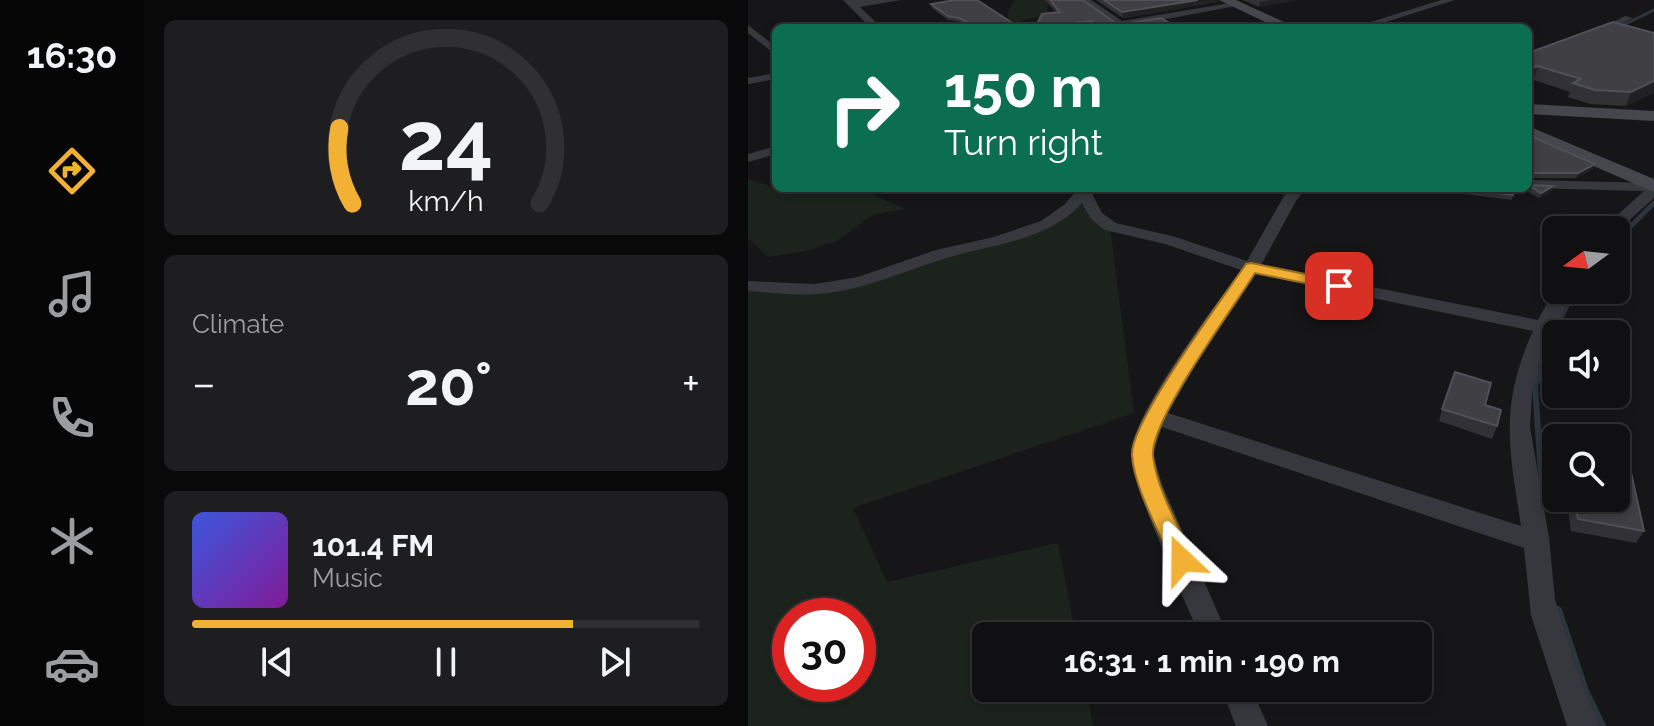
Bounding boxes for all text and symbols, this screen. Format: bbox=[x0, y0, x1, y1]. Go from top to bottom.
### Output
text: 16:30 bbox=[27, 34, 117, 76]
text: 150 m bbox=[944, 54, 1103, 120]
icon: right bbox=[812, 56, 916, 160]
text: 24 bbox=[399, 91, 493, 188]
text: Turn right bbox=[944, 121, 1103, 163]
icon: directions bbox=[44, 143, 100, 199]
text: km/h bbox=[408, 184, 484, 218]
north arrow bbox=[1542, 216, 1630, 304]
map controls bbox=[1542, 216, 1630, 512]
pin bbox=[1305, 252, 1373, 320]
icon: arrive bbox=[1317, 264, 1361, 308]
icon: music bbox=[44, 266, 100, 322]
text: Climate bbox=[192, 309, 284, 339]
button: sound bbox=[1542, 320, 1630, 408]
text: 20° bbox=[405, 349, 492, 419]
text: − bbox=[192, 358, 216, 409]
text: + bbox=[682, 358, 700, 409]
icon: phone bbox=[44, 390, 100, 446]
button: search bbox=[1542, 424, 1630, 512]
icon: climate bbox=[44, 513, 100, 569]
position arrow bbox=[1140, 518, 1224, 602]
text: 101.4 FM bbox=[312, 528, 434, 563]
text: Music bbox=[312, 563, 383, 593]
speed limit sign: 30 bbox=[772, 598, 876, 702]
icon: car bbox=[44, 636, 100, 692]
icon: previous bbox=[255, 640, 299, 684]
icon: pause bbox=[424, 640, 468, 684]
icon: next bbox=[593, 640, 637, 684]
text: 16:31 · 1 min · 190 m bbox=[1064, 644, 1340, 679]

